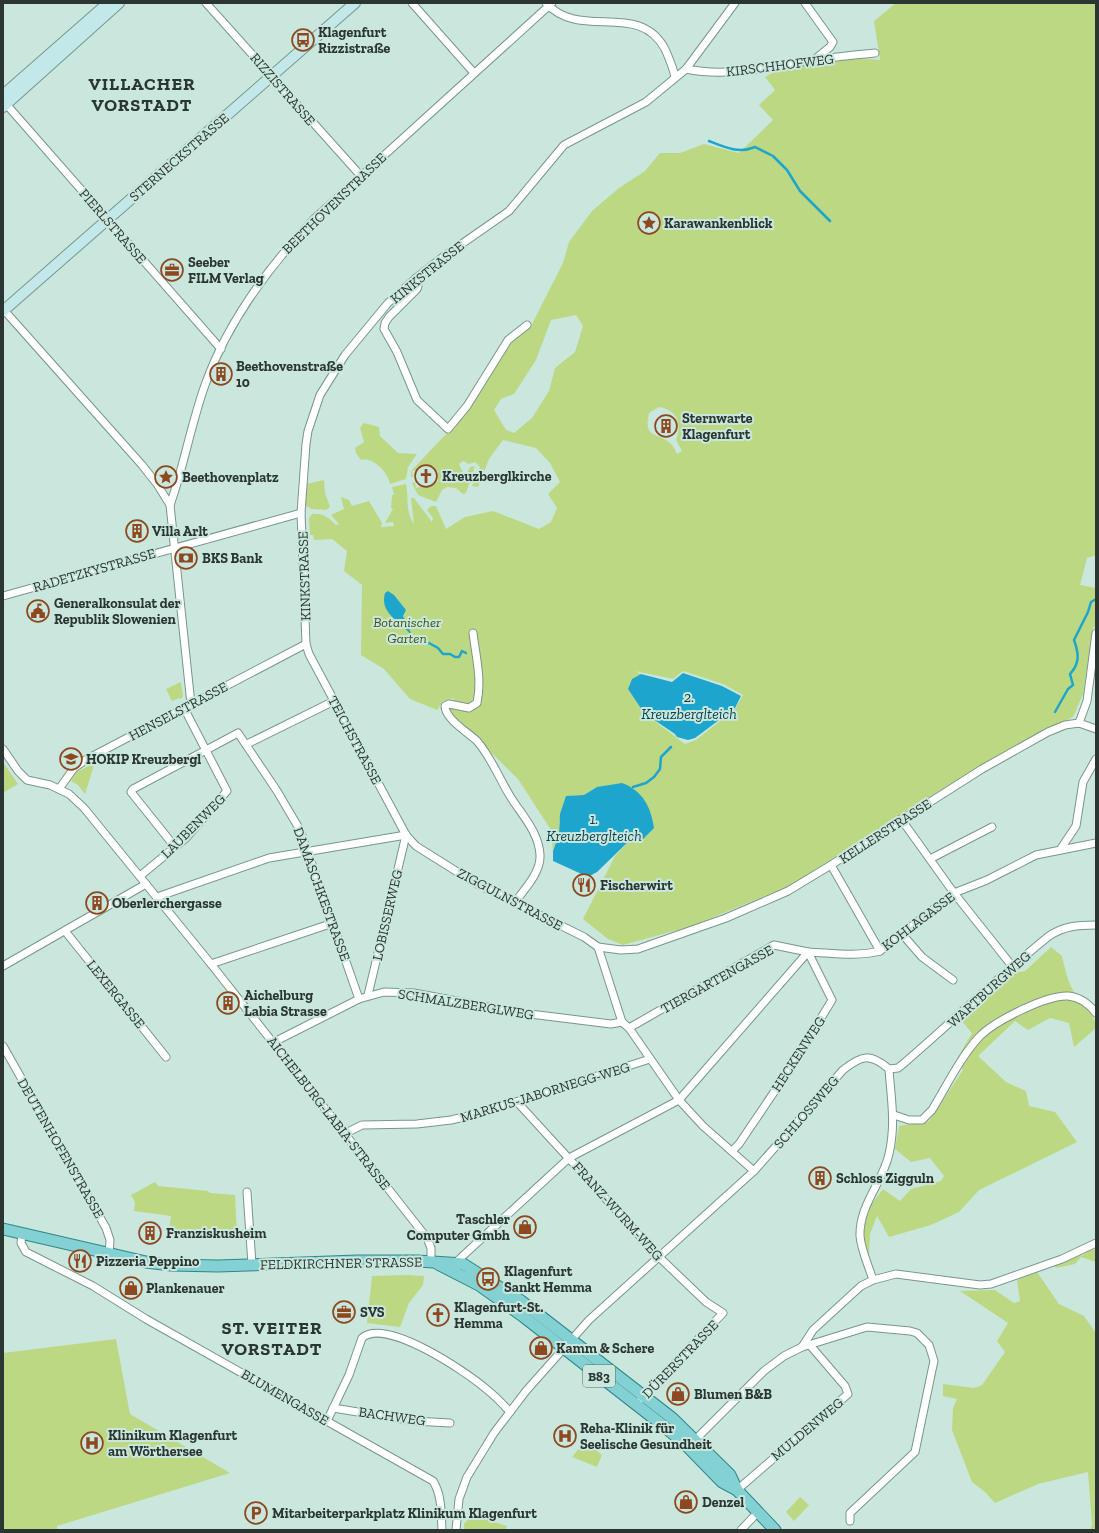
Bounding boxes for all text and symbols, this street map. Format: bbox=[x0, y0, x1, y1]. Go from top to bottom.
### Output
place label: Klagenfurt Rizzistraße bbox=[318, 24, 391, 57]
bus stop icon: Klagenfurt Rizzistraße bbox=[290, 27, 316, 53]
street label: RIZZISTRASSE bbox=[246, 49, 319, 129]
street label: KIRSCHHOFWEG bbox=[725, 50, 835, 81]
district label: VILLACHER VORSTADT bbox=[88, 73, 196, 116]
street label: STERNECKSTRASSE bbox=[126, 109, 233, 205]
street label: BEETHOVENSTRASSE bbox=[279, 149, 390, 258]
street label: PIERLSTRASSE bbox=[75, 185, 150, 267]
place icon: Karawankenblick bbox=[636, 210, 662, 236]
place label: Karawankenblick bbox=[664, 215, 773, 232]
street label: KINKSTRASSE bbox=[387, 238, 468, 307]
place label: Seeber FILM Verlag bbox=[188, 254, 264, 287]
office icon: Seeber FILM Verlag bbox=[159, 257, 185, 283]
place label: Beethovenstraße 10 bbox=[236, 358, 343, 391]
building icon: Beethovenstraße 10 bbox=[208, 361, 234, 387]
place label: Sternwarte Klagenfurt bbox=[682, 410, 753, 443]
building icon: Sternwarte Klagenfurt bbox=[653, 413, 679, 439]
church icon: Kreuzberglkirche bbox=[413, 463, 439, 489]
place icon: Beethovenplatz bbox=[153, 464, 179, 490]
place label: Kreuzberglkirche bbox=[442, 468, 552, 485]
place label: Beethovenplatz bbox=[182, 469, 279, 486]
building icon: Villa Arlt bbox=[124, 518, 150, 544]
place label: Villa Arlt bbox=[152, 523, 208, 540]
street label: KINKSTRASSE bbox=[294, 531, 315, 621]
street label: RADETZKYSTRASSE bbox=[31, 545, 157, 596]
bank icon: BKS Bank bbox=[173, 545, 199, 571]
place label: BKS Bank bbox=[202, 550, 263, 567]
place label: Generalkonsulat der Republik Slowenien bbox=[54, 595, 181, 628]
public building icon: Generalkonsulat der Republik Slowenien bbox=[25, 598, 51, 624]
park label: Botanischer Garten bbox=[373, 614, 441, 647]
street label: HENSELSTRASSE bbox=[126, 678, 231, 745]
water label: 2. Kreuzberglteich bbox=[641, 688, 737, 723]
street label: TEICHSTRASSE bbox=[324, 693, 385, 787]
school or university icon: HOKIP Kreuzbergl bbox=[58, 746, 84, 772]
place label: HOKIP Kreuzbergl bbox=[86, 751, 201, 768]
street label: LAUBENWEG bbox=[158, 790, 229, 862]
street label: KELLERSTRASSE bbox=[836, 795, 935, 868]
water label: 1. Kreuzberglteich bbox=[546, 810, 642, 845]
street label: DAMASCHKESTRASSE bbox=[289, 825, 354, 963]
street label: ZIGGULNSTRASSE bbox=[454, 865, 565, 934]
street label: LOBISSERWEG bbox=[369, 868, 406, 962]
restaurant icon: Fischerwirt bbox=[571, 872, 597, 898]
place label: Fischerwirt bbox=[600, 877, 673, 894]
street label: KOHLAGASSE bbox=[878, 888, 958, 954]
building icon: Oberlerchergasse bbox=[84, 890, 110, 916]
place label: Oberlerchergasse bbox=[112, 895, 222, 912]
street label: TIERGARTENGASSE bbox=[658, 941, 776, 1017]
street label: WARTBURGWEG bbox=[944, 947, 1035, 1031]
street label: LEXERGASSE bbox=[83, 957, 148, 1032]
street label: SCHMALZBERGLWEG bbox=[397, 985, 535, 1024]
place label: Aichelburg Labia Strasse bbox=[244, 987, 327, 1020]
building icon: Aichelburg Labia Strasse bbox=[215, 990, 241, 1016]
street label: HECKENWEG bbox=[768, 1013, 829, 1095]
street label: AICHELBURG-LABIA-STRASSE bbox=[263, 1033, 394, 1194]
street label: MARKUS-JABORNEGG-WEG bbox=[458, 1058, 632, 1126]
street label: SCHLOSSWEG bbox=[770, 1072, 843, 1152]
street label: DEUTENHOFENSTRASSE bbox=[13, 1075, 108, 1221]
street label: FRANZ-WURM-WEG bbox=[569, 1158, 667, 1264]
building icon: Schloss Zigguln bbox=[807, 1165, 833, 1191]
place label: Schloss Zigguln bbox=[836, 1170, 935, 1187]
place label: Taschler Computer Gmbh bbox=[407, 1211, 510, 1244]
shop icon: Taschler Computer Gmbh bbox=[512, 1214, 538, 1240]
building icon: Franziskusheim bbox=[137, 1220, 163, 1246]
place label: Franziskusheim bbox=[166, 1225, 267, 1242]
restaurant icon: Pizzeria Peppino bbox=[67, 1248, 93, 1274]
place label: Pizzeria Peppino bbox=[96, 1253, 200, 1270]
street label: FELDKIRCHNER STRASSE bbox=[260, 1254, 422, 1273]
place label: Klagenfurt Sankt Hemma bbox=[504, 1263, 592, 1296]
bus stop icon: Klagenfurt Sankt Hemma bbox=[475, 1266, 501, 1292]
shop icon: Plankenauer bbox=[118, 1275, 144, 1301]
place label: Plankenauer bbox=[146, 1280, 225, 1297]
office icon: SVS bbox=[331, 1299, 357, 1325]
place label: Klagenfurt-St. Hemma bbox=[454, 1299, 543, 1332]
church icon: Klagenfurt-St. Hemma bbox=[425, 1302, 451, 1328]
place label: SVS bbox=[360, 1304, 385, 1321]
district label: ST. VEITER VORSTADT bbox=[221, 1317, 323, 1360]
street label: DÜRERSTRASSE bbox=[639, 1317, 722, 1402]
shop icon: Kamm & Schere bbox=[528, 1335, 554, 1361]
place label: Kamm & Schere bbox=[556, 1340, 655, 1357]
street label: BLUMENGASSE bbox=[238, 1365, 332, 1429]
road number: B83 bbox=[583, 1365, 615, 1387]
shop icon: Blumen B&B bbox=[665, 1381, 691, 1407]
place label: Blumen B&B bbox=[694, 1386, 772, 1403]
street label: MULDENWEG bbox=[768, 1394, 847, 1465]
street label: BACHWEG bbox=[357, 1403, 427, 1430]
place label: Reha-Klinik für Seelische Gesundheit bbox=[580, 1420, 712, 1453]
hospital icon: Reha-Klinik für Seelische Gesundheit bbox=[552, 1423, 578, 1449]
place label: Klinikum Klagenfurt am Wörthersee bbox=[108, 1427, 238, 1460]
hospital icon: Klinikum Klagenfurt am Wörthersee bbox=[79, 1430, 105, 1456]
shop icon: Denzel bbox=[673, 1489, 699, 1515]
place label: Denzel bbox=[702, 1494, 744, 1511]
parking icon: Mitarbeiterparkplatz Klinikum Klagenfurt bbox=[243, 1500, 269, 1526]
place label: Mitarbeiterparkplatz Klinikum Klagenfurt bbox=[272, 1505, 537, 1522]

